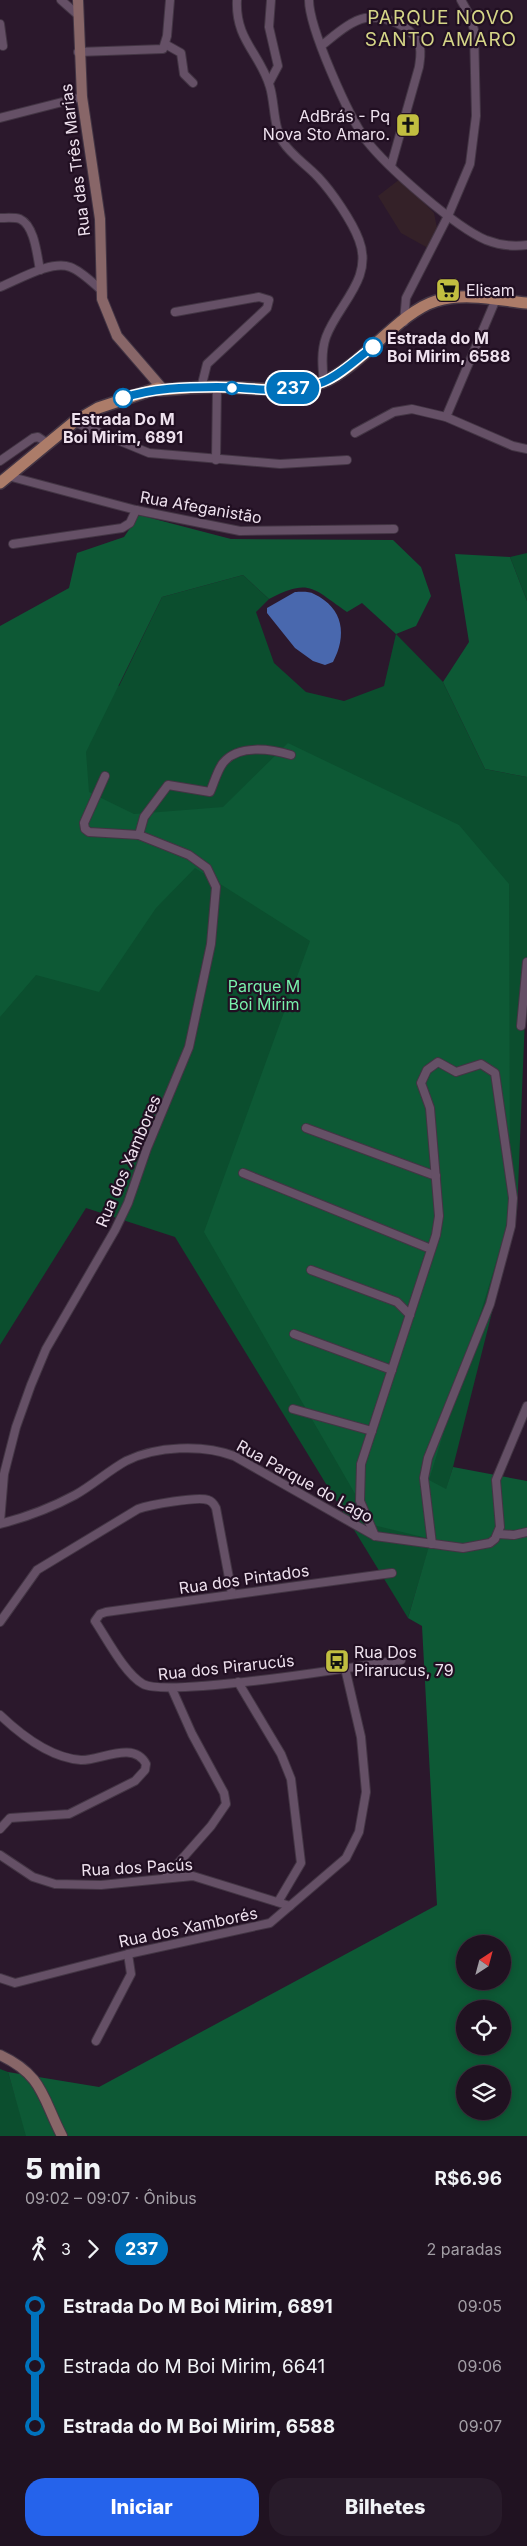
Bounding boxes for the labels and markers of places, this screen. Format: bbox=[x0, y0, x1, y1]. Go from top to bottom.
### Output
place label: AdBrás - Pq Nova Sto Amaro. bbox=[263, 106, 390, 144]
church icon: AdBrás - Pq Nova Sto Amaro. bbox=[395, 112, 421, 138]
supermarket icon: Elisam bbox=[435, 277, 461, 303]
place label: Elisam bbox=[466, 280, 515, 300]
place label: Estrada do M Boi Mirim, 6588 bbox=[387, 328, 510, 366]
marker: Estrada do M Boi Mirim, 6588 bbox=[363, 337, 383, 357]
unlabelled marker bbox=[225, 381, 239, 395]
marker: Estrada Do M Boi Mirim, 6891 bbox=[113, 388, 133, 408]
place label: Estrada Do M Boi Mirim, 6891 bbox=[63, 409, 183, 447]
place label: Rua Dos Pirarucus, 79 bbox=[354, 1642, 454, 1680]
bus stop icon: Rua Dos Pirarucus, 79 bbox=[324, 1648, 350, 1674]

